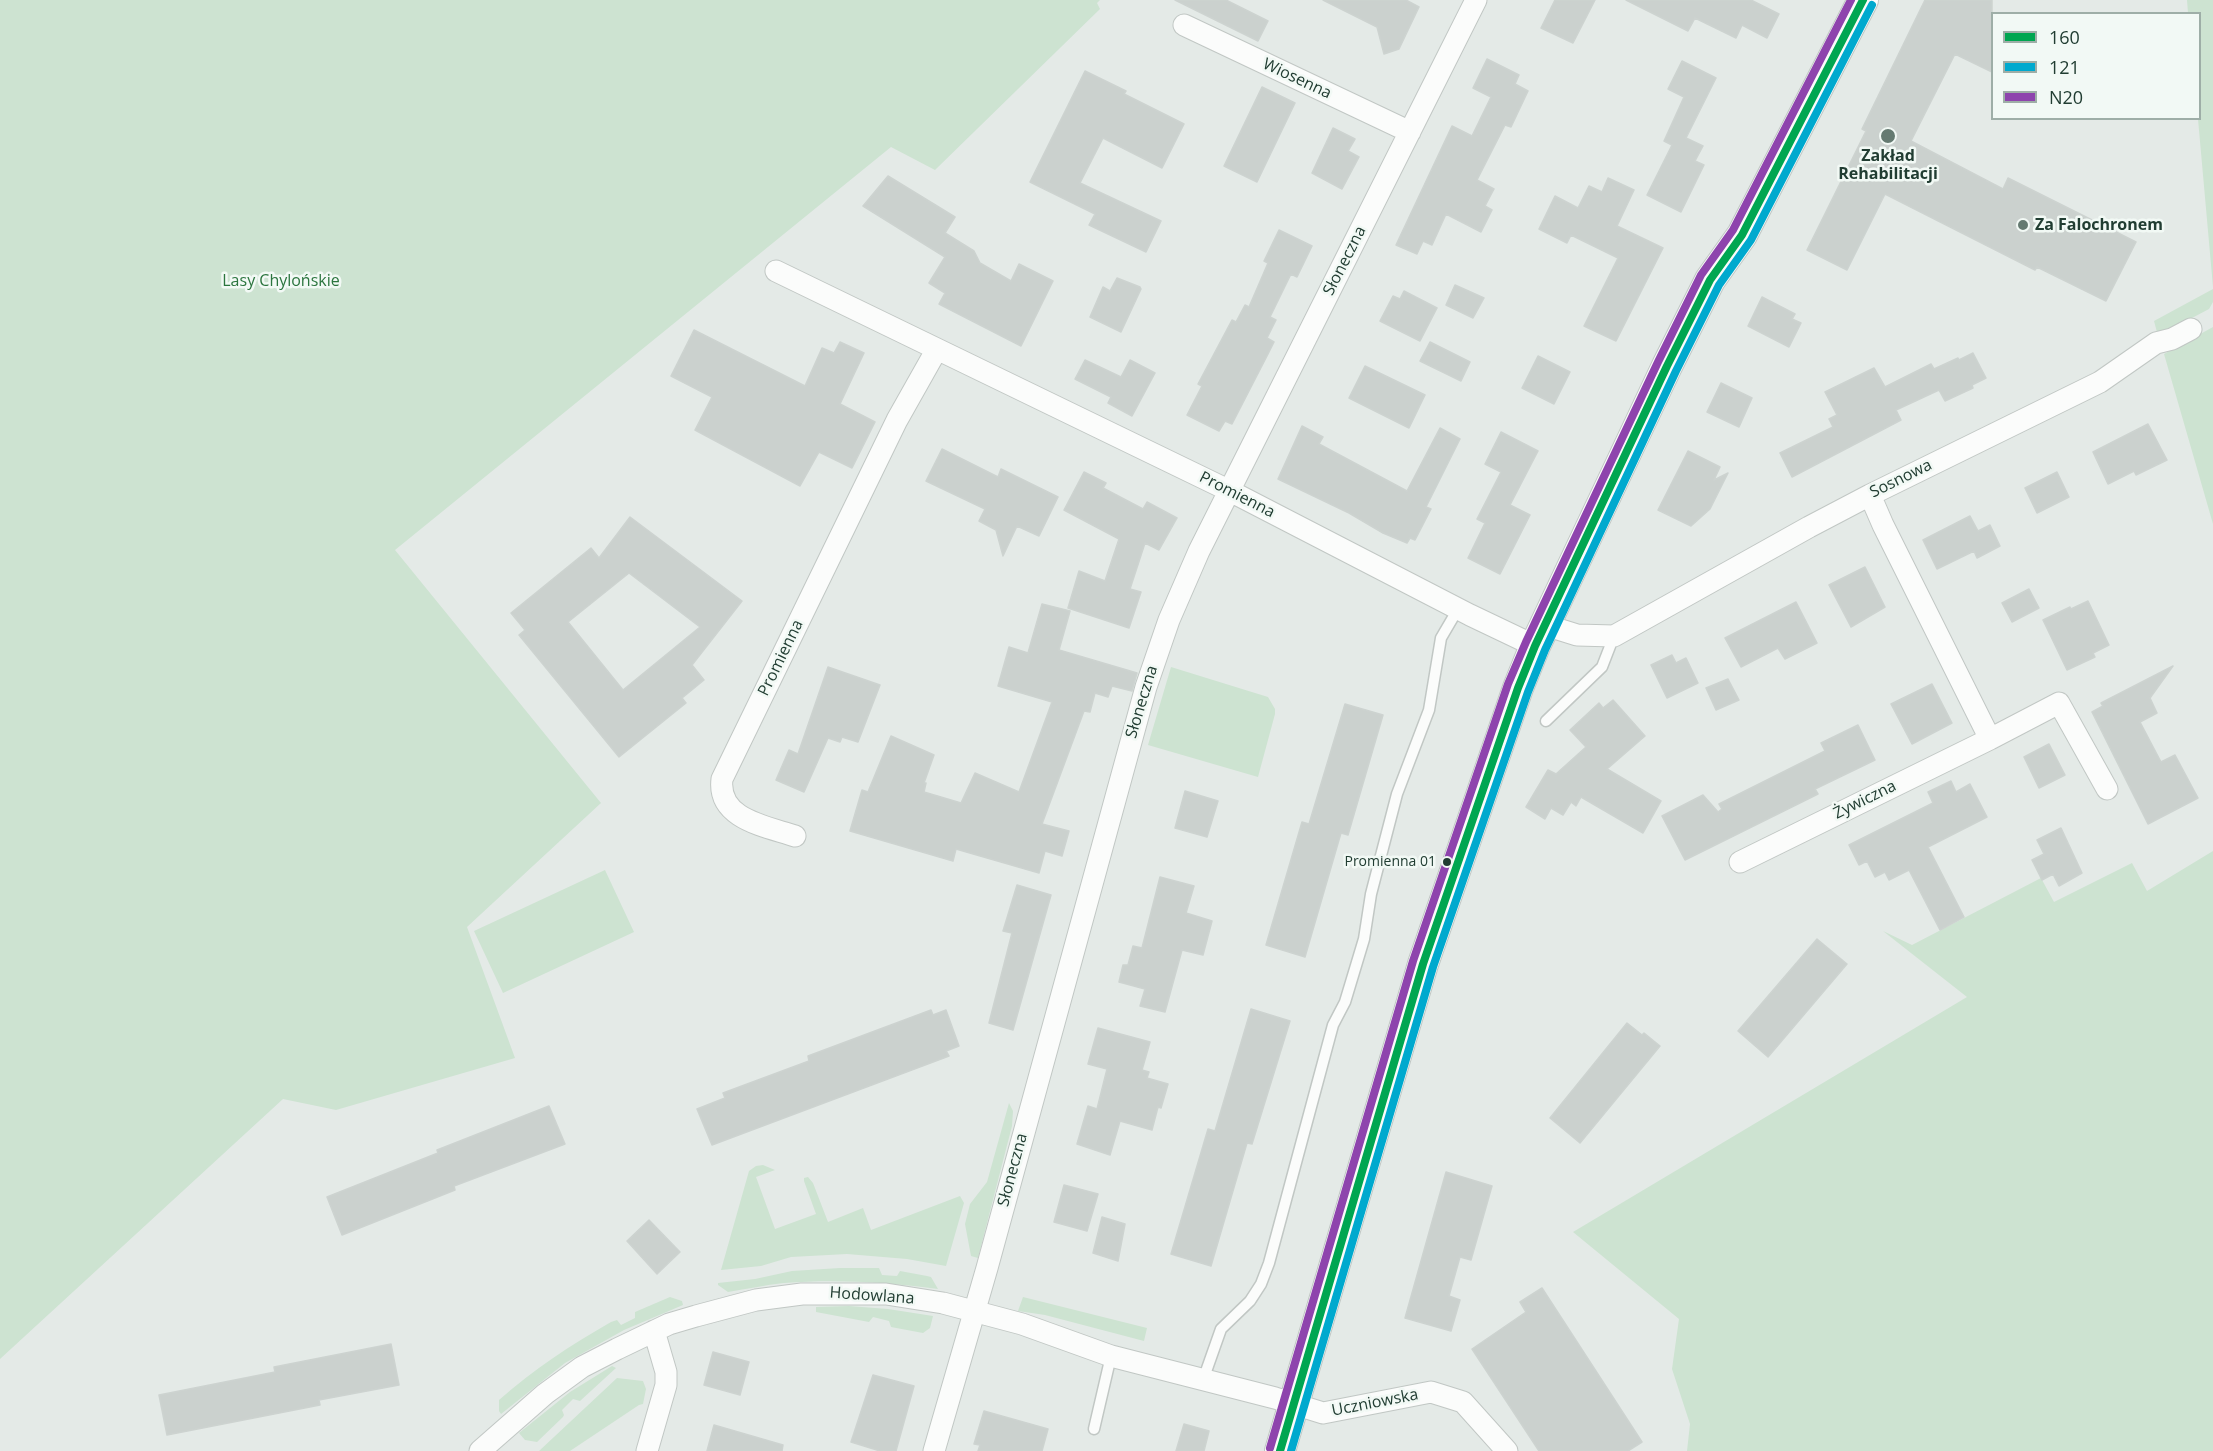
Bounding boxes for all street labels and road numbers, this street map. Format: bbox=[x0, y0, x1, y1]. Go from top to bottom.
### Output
street label: Wiosenna bbox=[1260, 55, 1334, 103]
street label: Słoneczna bbox=[1319, 223, 1371, 299]
street label: Sosnowa bbox=[1867, 456, 1935, 502]
street label: Promienna bbox=[1196, 468, 1278, 522]
street label: Promienna bbox=[754, 617, 808, 699]
street label: Słoneczna bbox=[1122, 663, 1162, 741]
street label: Żywiczna bbox=[1830, 777, 1900, 823]
street label: Słoneczna bbox=[994, 1131, 1032, 1209]
street label: Hodowlana bbox=[829, 1283, 915, 1309]
street label: Uczniowska bbox=[1330, 1385, 1420, 1421]

